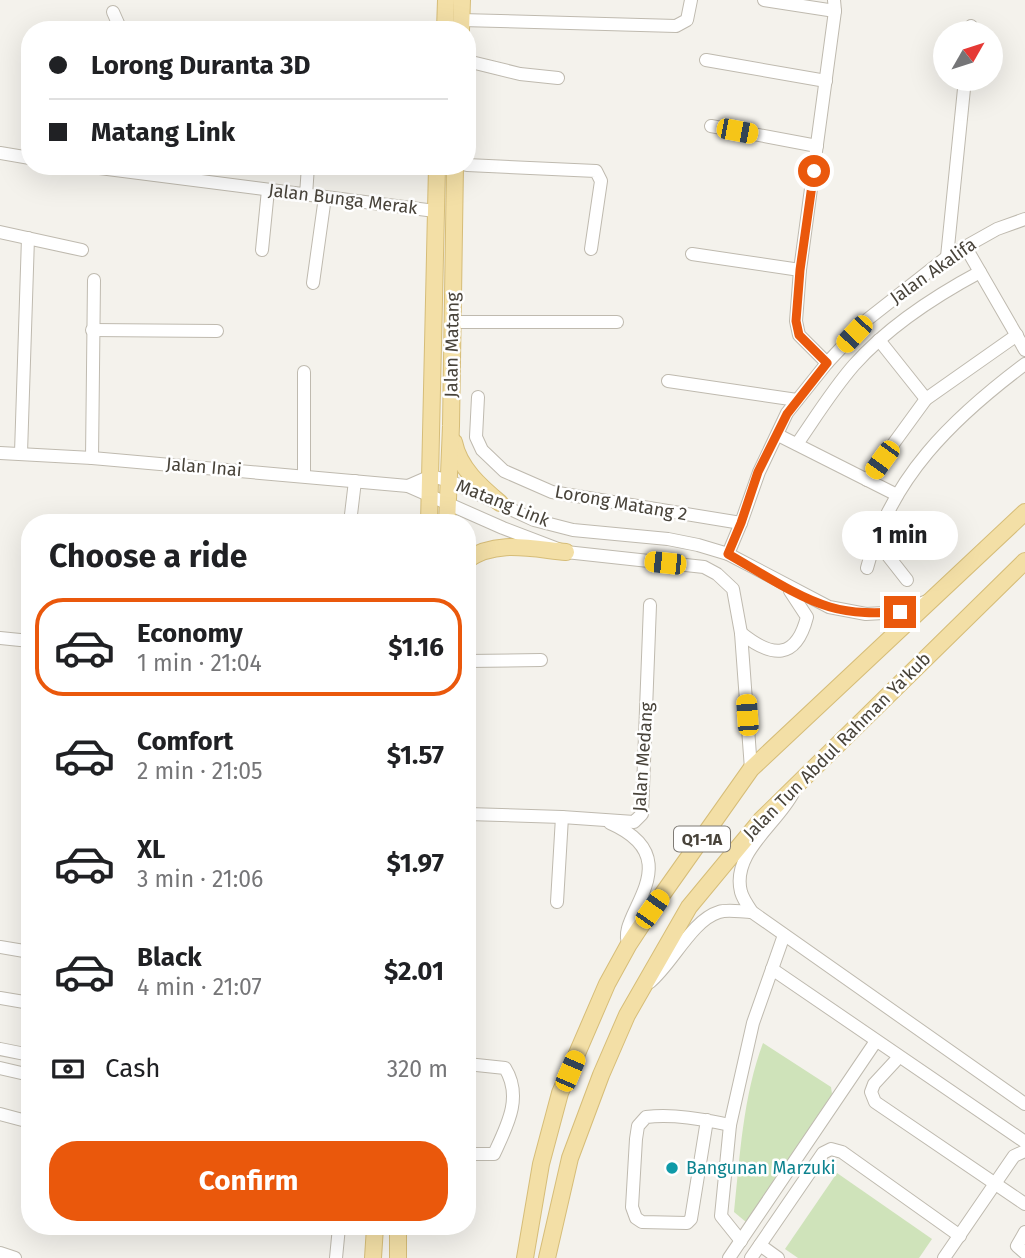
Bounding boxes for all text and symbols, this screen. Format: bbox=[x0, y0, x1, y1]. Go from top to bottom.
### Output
north arrow bbox=[933, 21, 1003, 91]
map controls bbox=[933, 21, 1003, 91]
text: Lorong Duranta 3D bbox=[91, 50, 310, 81]
text: Matang Link bbox=[91, 117, 235, 148]
car bbox=[715, 117, 760, 145]
route start bbox=[798, 155, 830, 187]
street label: Jalan Bunga Merak bbox=[267, 179, 420, 219]
street label: Jalan Akalifa bbox=[886, 233, 980, 309]
street label: Jalan Matang bbox=[440, 292, 464, 398]
car bbox=[832, 311, 877, 357]
car bbox=[862, 437, 903, 483]
street label: Jalan Inai bbox=[165, 453, 243, 481]
street label: Matang Link bbox=[453, 474, 553, 532]
street label: Lorong Matang 2 bbox=[553, 481, 689, 525]
callout: 1 min bbox=[842, 510, 958, 560]
text: 1 min bbox=[872, 521, 928, 549]
text: Choose a ride bbox=[49, 537, 247, 575]
car bbox=[644, 550, 687, 576]
route end bbox=[884, 596, 916, 628]
icon: car bbox=[53, 616, 116, 679]
text: Economy bbox=[137, 618, 243, 649]
text: $1.16 bbox=[388, 632, 444, 663]
street label: Jalan Tun Abdul Rahman Ya'kub bbox=[739, 648, 935, 844]
text: 1 min · 21:04 bbox=[137, 649, 262, 677]
car bbox=[736, 693, 759, 737]
street label: Jalan Medang bbox=[628, 701, 658, 812]
icon: car bbox=[53, 724, 116, 787]
text: Comfort bbox=[137, 726, 233, 757]
text: $1.57 bbox=[387, 740, 444, 771]
text: 2 min · 21:05 bbox=[137, 757, 263, 785]
road number: Q1-1A bbox=[674, 826, 730, 852]
icon: car bbox=[53, 832, 116, 895]
text: XL bbox=[137, 834, 165, 865]
text: $1.97 bbox=[387, 848, 444, 879]
text: 3 min · 21:06 bbox=[137, 865, 263, 893]
car bbox=[632, 886, 673, 932]
icon: car bbox=[53, 940, 116, 1003]
text: Black bbox=[137, 942, 202, 973]
text: $2.01 bbox=[384, 956, 444, 987]
text: 4 min · 21:07 bbox=[137, 973, 262, 1001]
car bbox=[553, 1048, 588, 1094]
icon: cash bbox=[49, 1050, 87, 1088]
text: Cash bbox=[105, 1053, 161, 1084]
text: 320 m bbox=[387, 1055, 448, 1083]
button: Confirm bbox=[49, 1141, 448, 1221]
place label: Bangunan Marzuki bbox=[686, 1157, 836, 1179]
marker: Bangunan Marzuki bbox=[664, 1160, 680, 1176]

